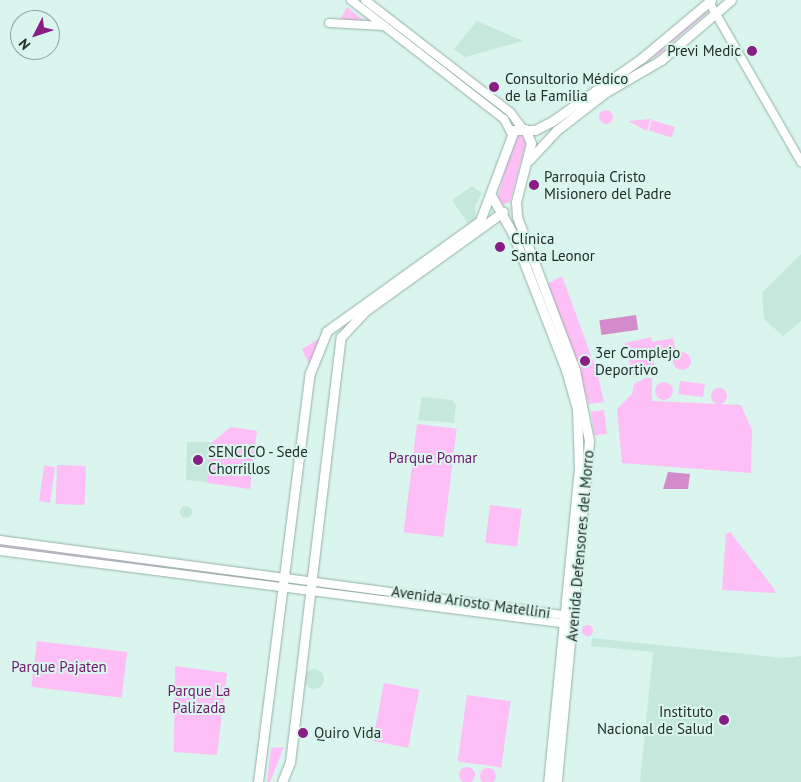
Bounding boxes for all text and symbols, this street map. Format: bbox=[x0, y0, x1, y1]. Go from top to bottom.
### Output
north arrow bbox=[10, 10, 60, 60]
text: N bbox=[15, 35, 34, 54]
place label: Previ Medic bbox=[667, 42, 741, 60]
marker: Previ Medic bbox=[745, 44, 759, 58]
place label: Consultorio Médico de la Familia bbox=[505, 69, 628, 104]
marker: Consultorio Médico de la Familia bbox=[487, 80, 501, 94]
place label: Parroquia Cristo Misionero del Padre bbox=[544, 167, 671, 202]
marker: Parroquia Cristo Misionero del Padre bbox=[528, 179, 540, 191]
place label: Clínica Santa Leonor bbox=[511, 229, 595, 264]
marker: Clínica Santa Leonor bbox=[493, 240, 507, 254]
place label: 3er Complejo Deportivo bbox=[595, 343, 680, 378]
marker: 3er Complejo Deportivo bbox=[579, 355, 591, 367]
place label: SENCICO - Sede Chorrillos bbox=[208, 442, 310, 477]
park label: Parque Pomar bbox=[389, 449, 477, 467]
street label: Avenida Defensores del Morro bbox=[563, 449, 597, 643]
marker: SENCICO - Sede Chorrillos bbox=[192, 454, 204, 466]
street label: Avenida Ariosto Matellini bbox=[390, 582, 552, 622]
park label: Parque Pajaten bbox=[11, 658, 107, 676]
park label: Parque La Palizada bbox=[167, 681, 231, 716]
place label: Instituto Nacional de Salud bbox=[597, 702, 713, 737]
marker: Instituto Nacional de Salud bbox=[717, 713, 731, 727]
place label: Quiro Vida bbox=[314, 724, 382, 742]
marker: Quiro Vida bbox=[296, 726, 310, 740]

